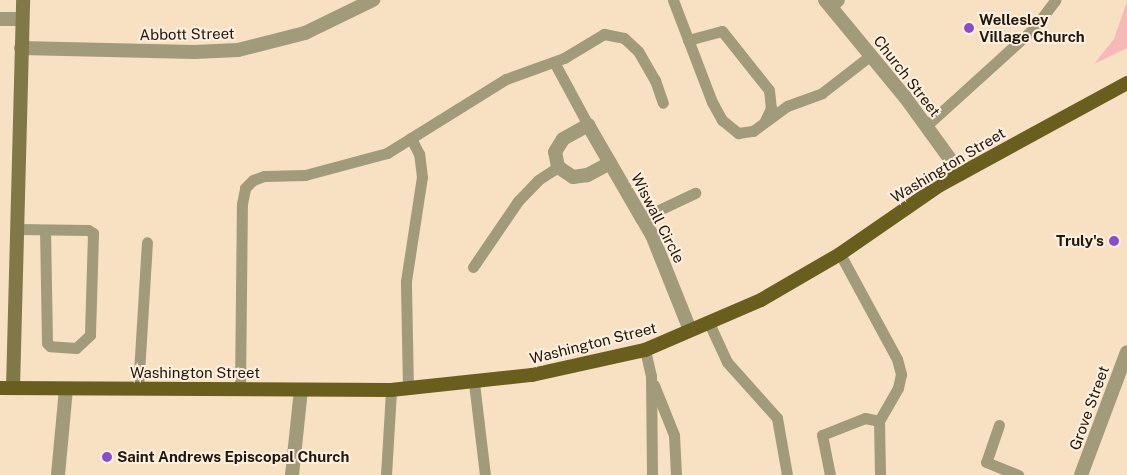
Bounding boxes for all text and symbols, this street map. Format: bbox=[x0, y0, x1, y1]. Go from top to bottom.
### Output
place label: Wellesley Village Church bbox=[979, 10, 1085, 45]
marker: Wellesley Village Church bbox=[963, 22, 975, 34]
street label: Abbott Street bbox=[139, 24, 235, 44]
street label: Church Street bbox=[870, 32, 944, 120]
street label: Washington Street bbox=[888, 124, 1008, 206]
street label: Wiswall Circle bbox=[628, 170, 688, 266]
place label: Truly's bbox=[1056, 232, 1104, 250]
marker: Truly's bbox=[1108, 235, 1120, 247]
street label: Washington Street bbox=[528, 319, 658, 367]
street label: Grove Street bbox=[1065, 363, 1113, 453]
street label: Washington Street bbox=[130, 364, 260, 382]
place label: Saint Andrews Episcopal Church bbox=[117, 448, 349, 466]
marker: Saint Andrews Episcopal Church bbox=[101, 451, 113, 463]

